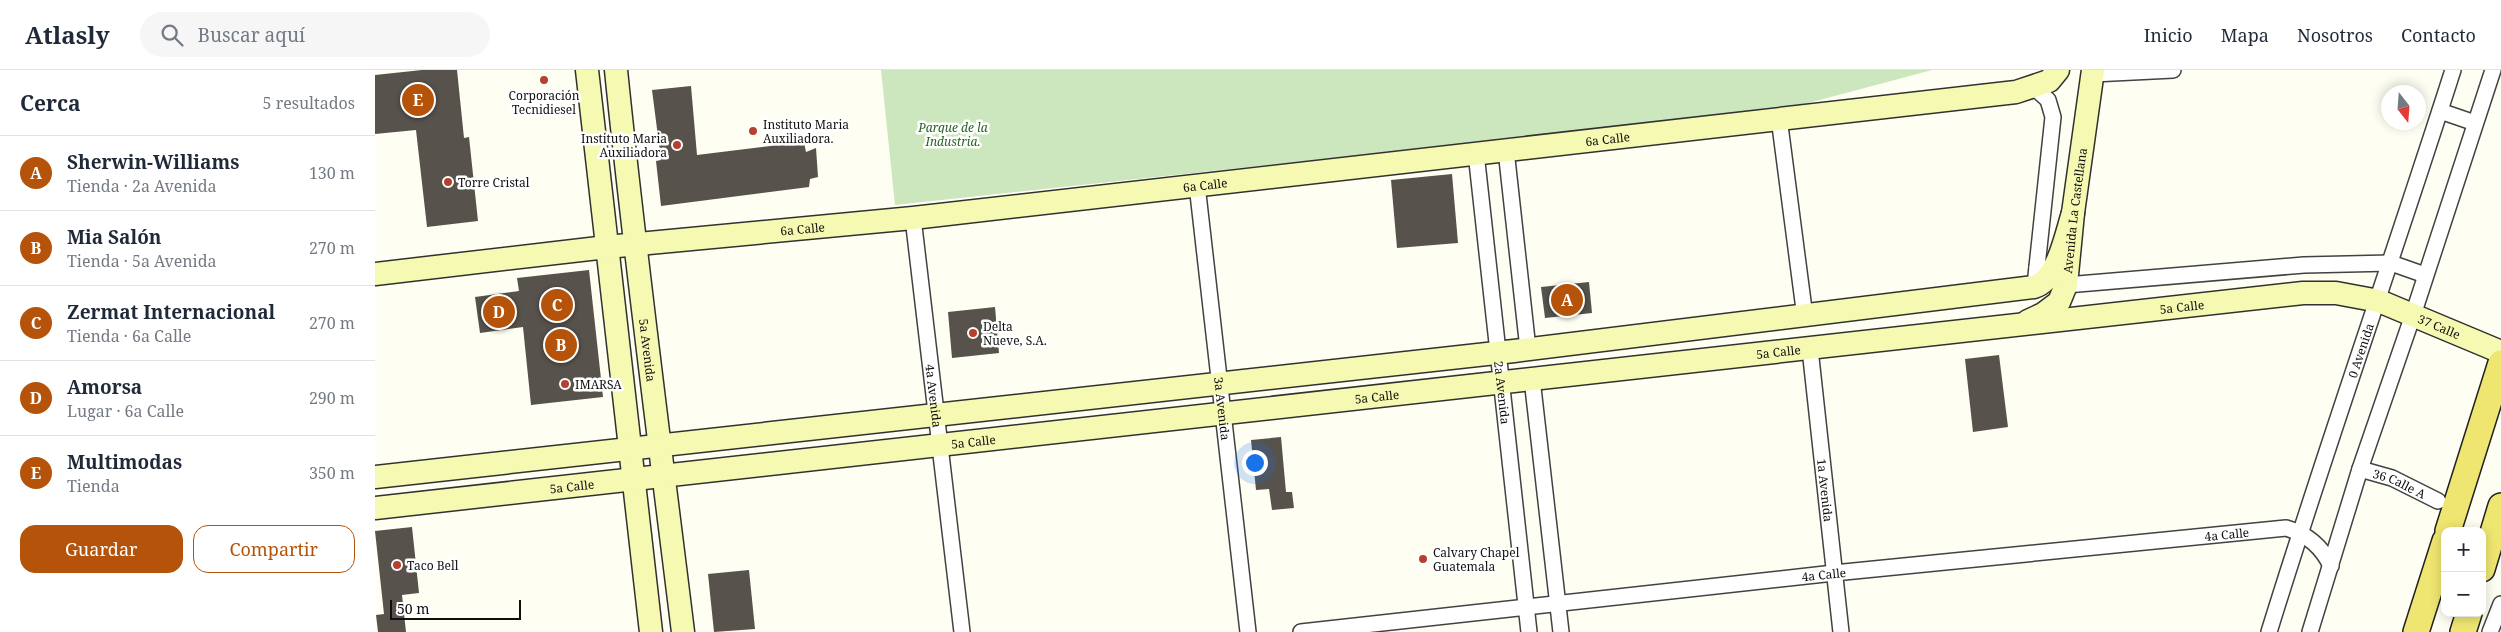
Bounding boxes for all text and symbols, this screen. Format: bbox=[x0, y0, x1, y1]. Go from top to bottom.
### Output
search box bbox=[140, 12, 490, 57]
text: Atlasly bbox=[25, 18, 110, 51]
icon: search bbox=[158, 21, 186, 49]
text: Buscar aquí bbox=[198, 22, 305, 48]
text: Inicio bbox=[2144, 23, 2193, 47]
text: Mapa bbox=[2221, 23, 2269, 47]
text: Nosotros bbox=[2297, 23, 2373, 47]
text: Contacto bbox=[2401, 23, 2476, 47]
marker: Corporación Tecnidiesel bbox=[538, 74, 550, 86]
pin: E bbox=[402, 81, 434, 119]
north arrow bbox=[2381, 85, 2426, 130]
place label: Corporación Tecnidiesel bbox=[509, 87, 580, 118]
text: Cerca bbox=[20, 89, 81, 117]
text: 5 resultados bbox=[263, 92, 355, 114]
place label: Instituto Maria Auxiliadora. bbox=[763, 116, 849, 147]
park label: Parque de la Industria. bbox=[917, 119, 988, 150]
marker: Instituto Maria Auxiliadora. bbox=[747, 125, 759, 137]
street label: 6a Calle bbox=[1584, 128, 1631, 150]
place label: Instituto Maria Auxiliadora bbox=[581, 130, 667, 161]
marker: Instituto Maria Auxiliadora bbox=[671, 139, 683, 151]
street label: Avenida La Castellana bbox=[2059, 146, 2091, 274]
text: Sherwin-Williams bbox=[67, 149, 239, 175]
text: A bbox=[30, 162, 42, 184]
text: 130 m bbox=[309, 162, 355, 184]
place label: Torre Cristal bbox=[458, 174, 530, 191]
street label: 6a Calle bbox=[1182, 174, 1228, 196]
text: Tienda · 2a Avenida bbox=[67, 175, 217, 197]
marker: Torre Cristal bbox=[442, 176, 454, 188]
street label: 6a Calle bbox=[780, 218, 826, 239]
text: Mia Salón bbox=[67, 224, 162, 250]
text: B bbox=[31, 237, 41, 259]
text: 270 m bbox=[309, 237, 355, 259]
text: Tienda · 5a Avenida bbox=[67, 250, 217, 272]
pin: A bbox=[1551, 281, 1583, 319]
pin: C bbox=[541, 286, 573, 324]
pin: D bbox=[483, 293, 515, 331]
street label: 5a Calle bbox=[2159, 296, 2205, 317]
text: Zermat Internacional bbox=[67, 299, 275, 325]
street label: 37 Calle bbox=[2415, 310, 2463, 343]
text: C bbox=[31, 312, 41, 334]
text: 270 m bbox=[309, 312, 355, 334]
street label: 5a Avenida bbox=[636, 318, 660, 383]
place label: Delta Nueve, S.A. bbox=[983, 318, 1047, 349]
street label: 0 Avenida bbox=[2343, 321, 2378, 380]
text: Tienda · 6a Calle bbox=[67, 325, 191, 347]
pin: B bbox=[545, 326, 577, 364]
marker: Delta Nueve, S.A. bbox=[967, 327, 979, 339]
street label: 5a Calle bbox=[1755, 341, 1801, 362]
street label: 2a Avenida bbox=[1491, 360, 1514, 425]
street label: 4a Avenida bbox=[922, 363, 946, 429]
text: Amorsa bbox=[67, 374, 142, 400]
place label: IMARSA bbox=[575, 376, 622, 393]
street label: 3a Avenida bbox=[1210, 376, 1235, 441]
marker: IMARSA bbox=[559, 378, 571, 390]
street label: 5a Calle bbox=[1354, 385, 1400, 407]
text: D bbox=[30, 387, 42, 409]
text: 290 m bbox=[309, 387, 355, 409]
text: Lugar · 6a Calle bbox=[67, 400, 184, 422]
street label: 5a Calle bbox=[950, 430, 996, 452]
text: Multimodas bbox=[67, 449, 182, 475]
your location bbox=[1242, 450, 1268, 476]
street label: 1a Avenida bbox=[1814, 458, 1837, 523]
text: E bbox=[31, 462, 41, 484]
text: 350 m bbox=[309, 462, 355, 484]
street label: 36 Calle A bbox=[2371, 465, 2429, 502]
text: Tienda bbox=[67, 475, 120, 497]
street label: 5a Calle bbox=[549, 475, 595, 497]
street label: 4a Calle bbox=[2204, 523, 2250, 545]
button: Guardar bbox=[20, 525, 183, 573]
button: Compartir bbox=[193, 525, 355, 573]
map controls bbox=[2441, 527, 2486, 617]
button: + bbox=[2441, 527, 2486, 572]
place label: Calvary Chapel Guatemala bbox=[1433, 544, 1520, 575]
marker: Calvary Chapel Guatemala bbox=[1417, 553, 1429, 565]
place label: Taco Bell bbox=[407, 557, 459, 574]
marker: Taco Bell bbox=[391, 559, 403, 571]
street label: 4a Calle bbox=[1801, 563, 1847, 585]
button: − bbox=[2441, 572, 2486, 617]
scale bar bbox=[390, 597, 521, 620]
text: 50 m bbox=[397, 599, 430, 618]

